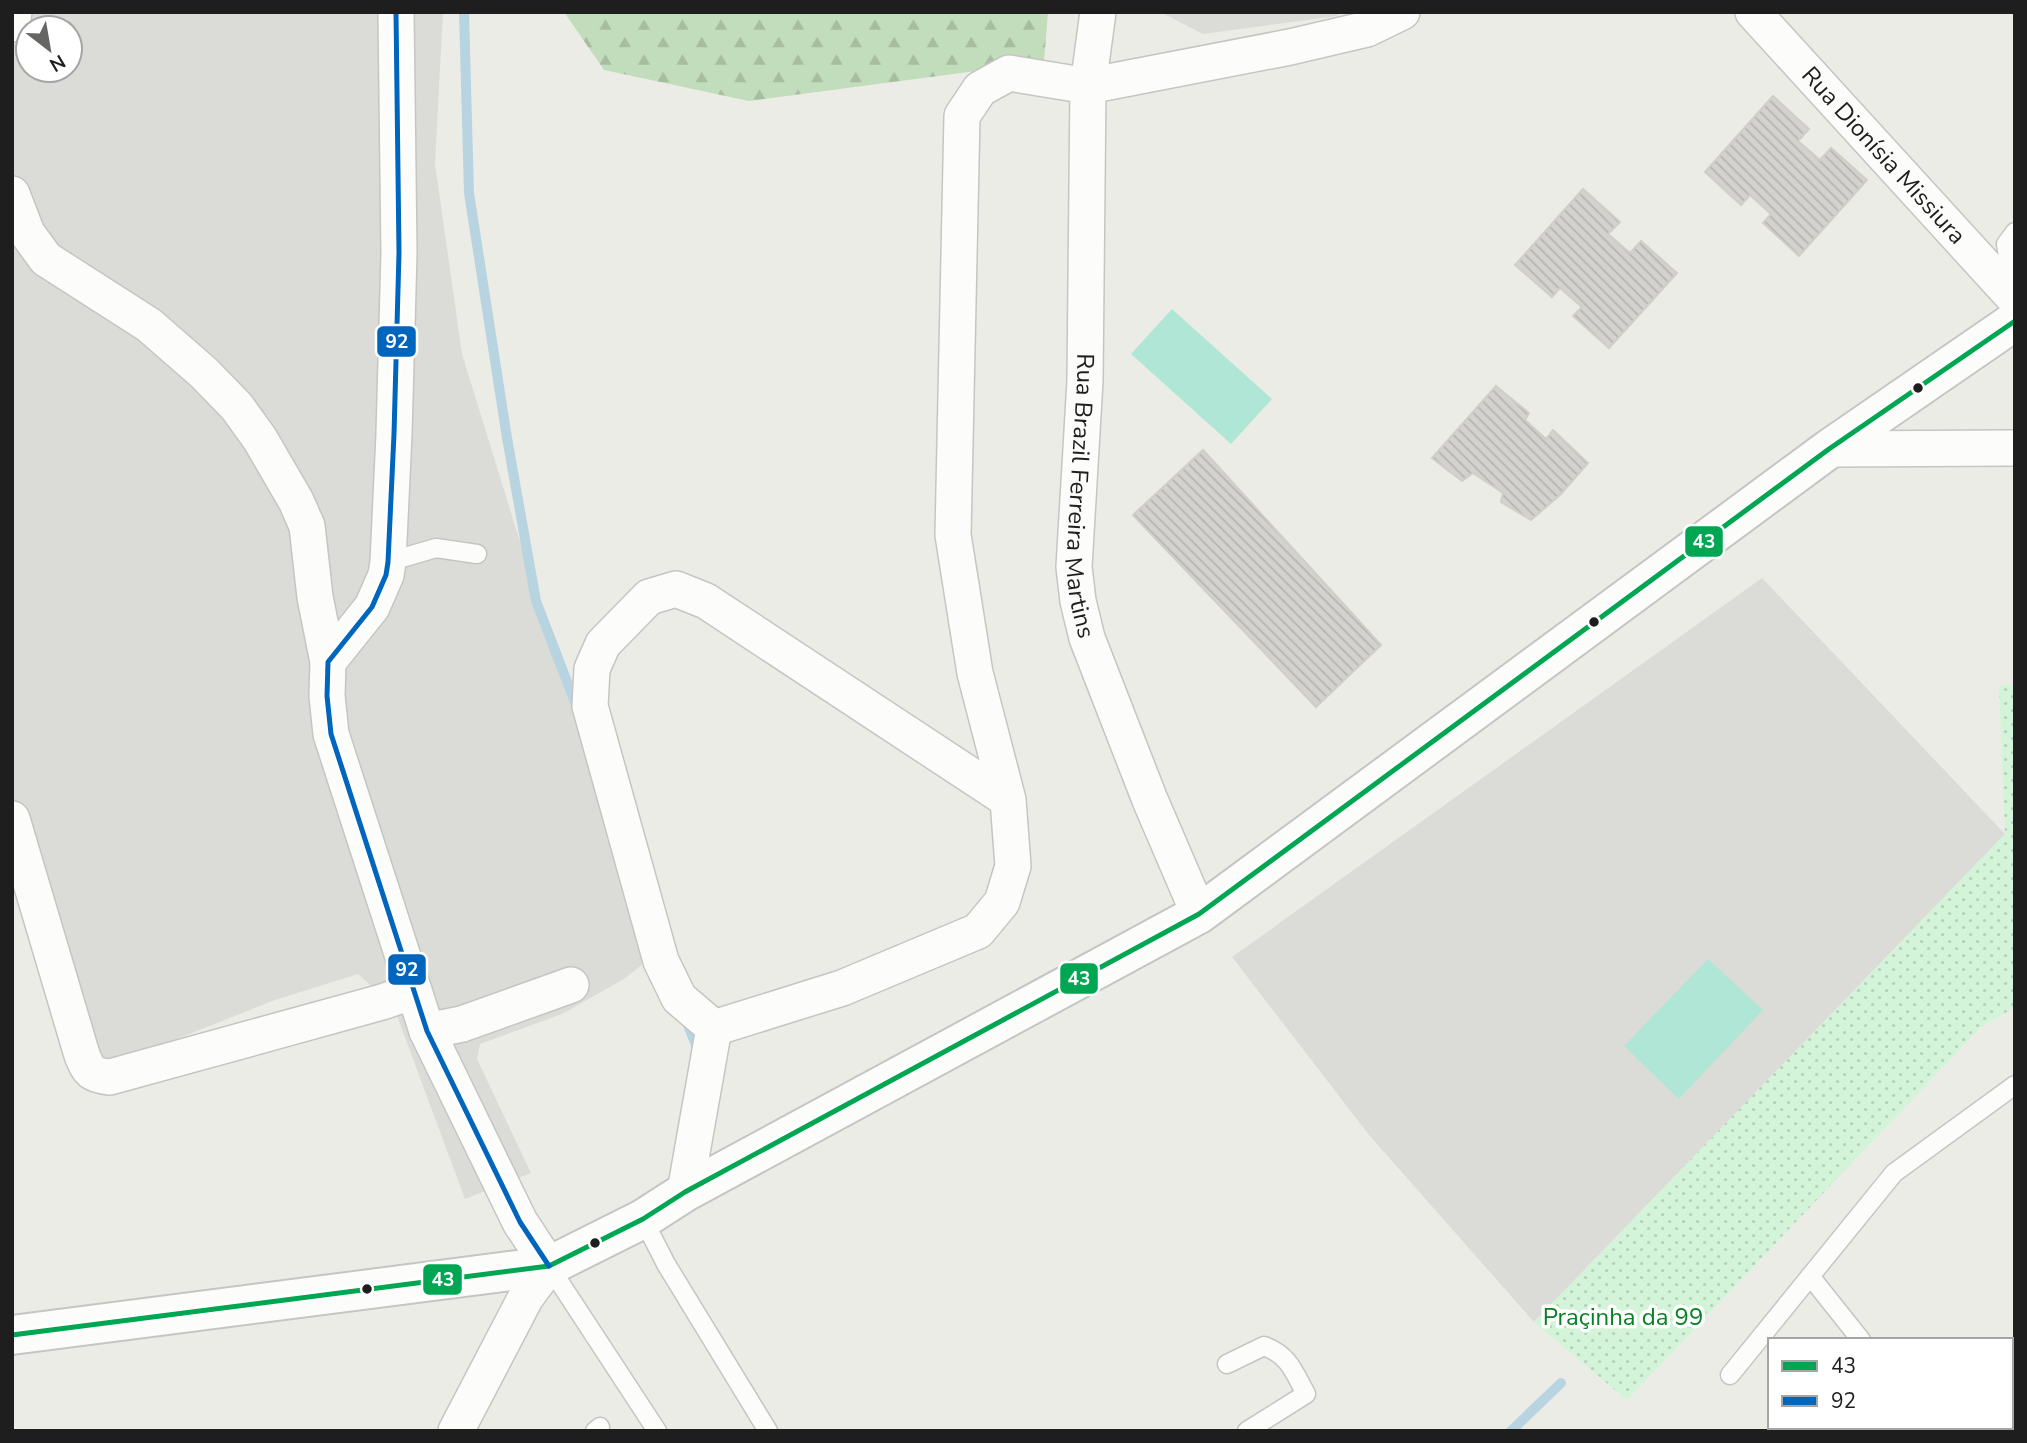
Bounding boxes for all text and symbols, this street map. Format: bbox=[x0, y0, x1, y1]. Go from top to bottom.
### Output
north arrow bbox=[14, 14, 84, 84]
text: N bbox=[44, 48, 70, 78]
street label: Rua Dionísia Missiura bbox=[1794, 60, 1973, 251]
line badge: 92 bbox=[376, 325, 417, 358]
text: 92 bbox=[386, 329, 408, 355]
street label: Rua Brazil Ferreira Martins bbox=[1057, 353, 1102, 641]
unlabelled marker bbox=[1911, 381, 1925, 395]
line badge: 43 bbox=[1684, 525, 1724, 558]
text: 43 bbox=[1693, 529, 1715, 555]
unlabelled marker bbox=[1587, 615, 1601, 629]
line badge: 92 bbox=[387, 953, 427, 986]
text: 92 bbox=[396, 957, 418, 983]
line badge: 43 bbox=[1059, 962, 1099, 995]
text: 43 bbox=[1068, 966, 1090, 992]
unlabelled marker bbox=[588, 1236, 602, 1250]
line badge: 43 bbox=[422, 1263, 463, 1296]
text: 43 bbox=[432, 1267, 454, 1293]
unlabelled marker bbox=[360, 1282, 374, 1296]
park label: Praçinha da 99 bbox=[1543, 1301, 1703, 1333]
legend bbox=[1768, 1338, 2013, 1429]
text: 43 bbox=[1831, 1352, 1856, 1380]
text: 92 bbox=[1831, 1387, 1856, 1415]

